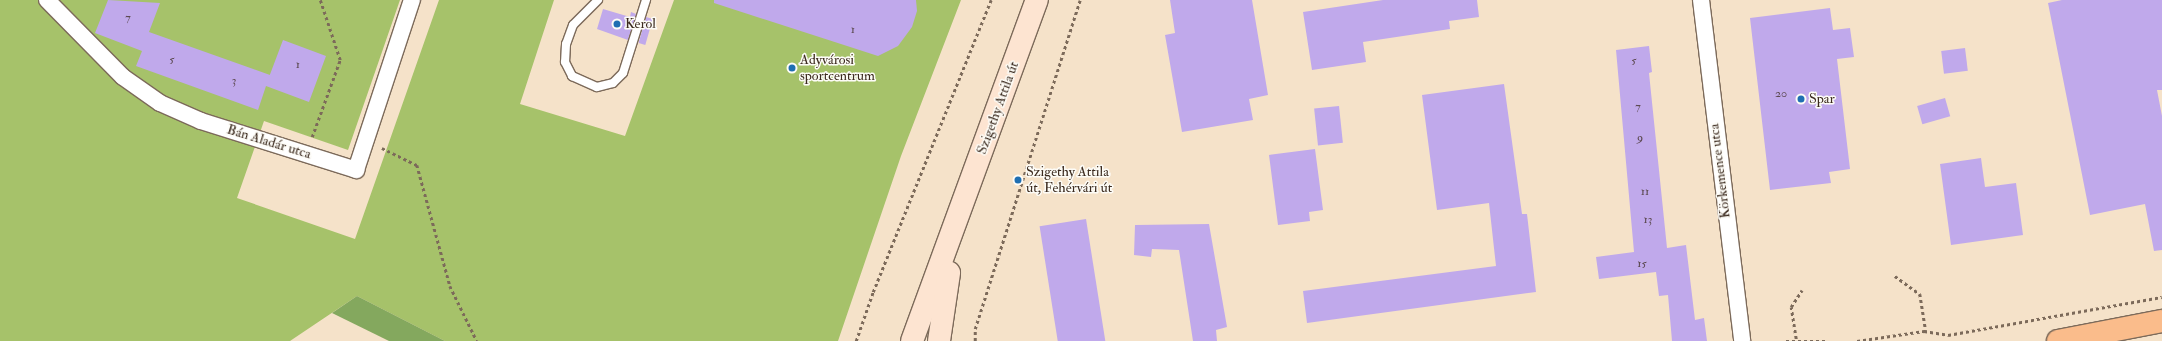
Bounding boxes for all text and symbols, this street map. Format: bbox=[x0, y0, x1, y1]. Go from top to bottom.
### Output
house number: 7 bbox=[125, 11, 131, 25]
place label: Kerol bbox=[625, 16, 656, 32]
marker: Kerol bbox=[612, 19, 622, 29]
house number: 1 bbox=[851, 23, 855, 37]
place label: Adyvárosi sportcentrum bbox=[800, 52, 875, 84]
house number: 5 bbox=[169, 53, 175, 67]
house number: 5 bbox=[1631, 54, 1637, 68]
house number: 1 bbox=[296, 58, 300, 72]
street label: Szigethy Attila út bbox=[973, 59, 1023, 157]
marker: Adyvárosi sportcentrum bbox=[787, 63, 797, 73]
house number: 3 bbox=[232, 74, 236, 88]
house number: 20 bbox=[1775, 87, 1787, 101]
place label: Spar bbox=[1809, 91, 1835, 107]
marker: Spar bbox=[1796, 94, 1806, 104]
house number: 7 bbox=[1635, 100, 1641, 114]
street label: Bán Aladár utca bbox=[225, 121, 313, 163]
street label: Körkemence utca bbox=[1706, 123, 1734, 219]
house number: 9 bbox=[1637, 131, 1643, 145]
place label: Szigethy Attila út, Fehérvári út bbox=[1026, 164, 1112, 196]
marker: Szigethy Attila út, Fehérvári út bbox=[1013, 175, 1023, 185]
house number: 11 bbox=[1641, 185, 1649, 199]
house number: 13 bbox=[1644, 213, 1652, 227]
house number: 15 bbox=[1637, 257, 1647, 271]

